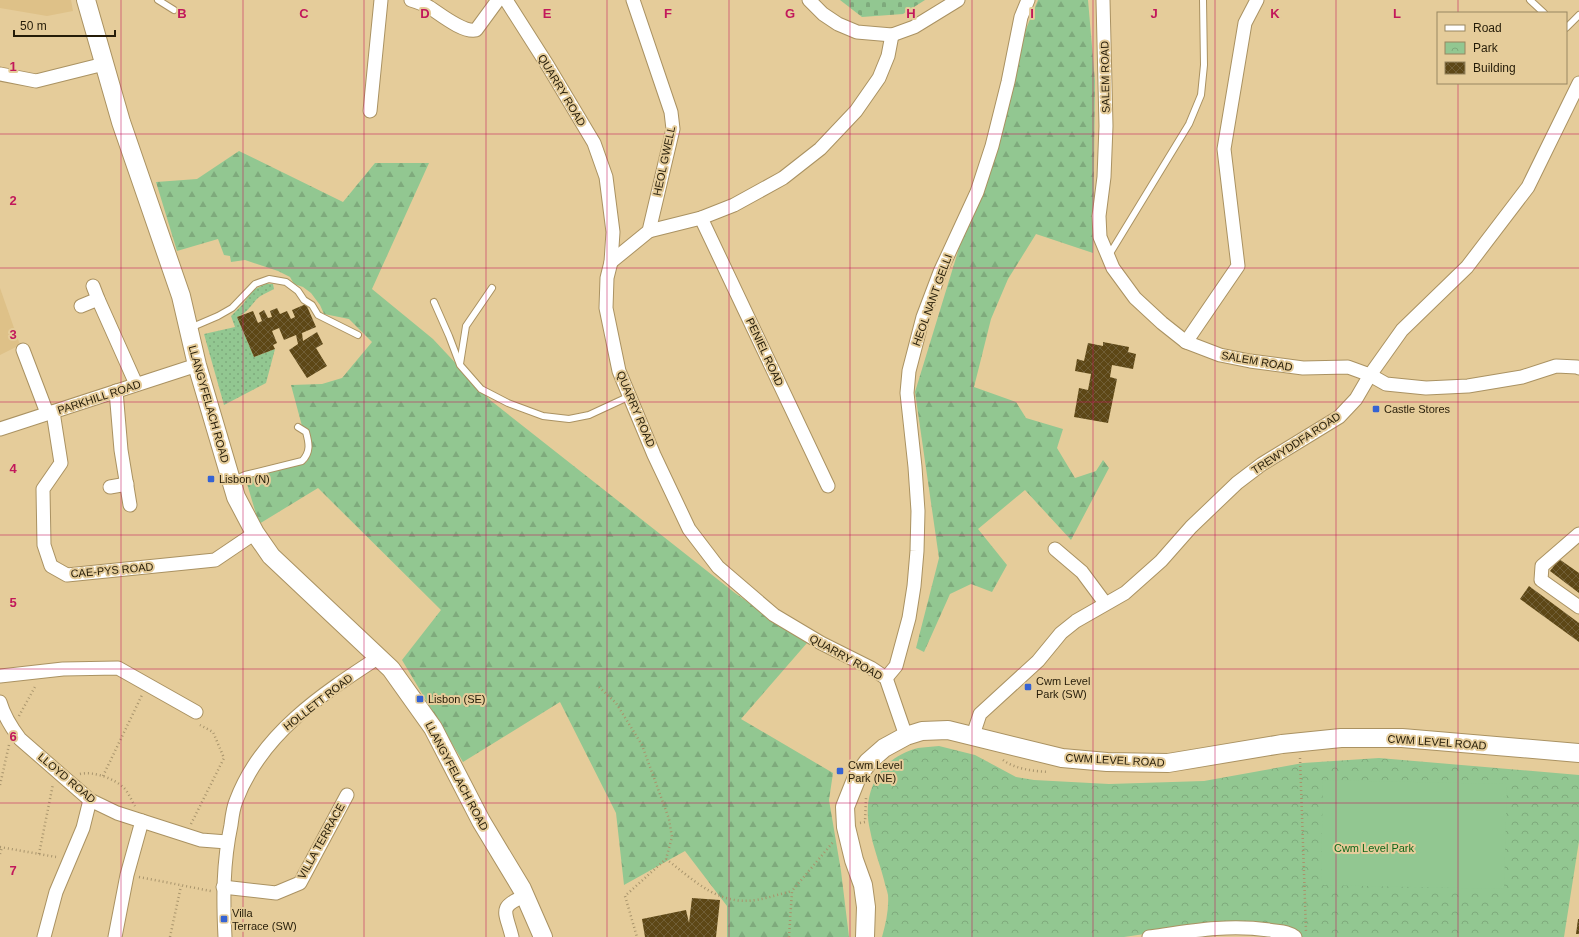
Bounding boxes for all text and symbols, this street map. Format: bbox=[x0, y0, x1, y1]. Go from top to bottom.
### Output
text: B bbox=[177, 6, 187, 21]
text: C bbox=[299, 6, 309, 21]
text: D bbox=[420, 6, 430, 21]
text: E bbox=[543, 6, 552, 21]
text: F bbox=[664, 6, 672, 21]
text: G bbox=[785, 6, 795, 21]
text: H bbox=[906, 6, 916, 21]
text: I bbox=[1030, 6, 1034, 21]
text: J bbox=[1150, 6, 1158, 21]
text: K bbox=[1270, 6, 1280, 21]
text: L bbox=[1393, 6, 1401, 21]
scale bar bbox=[14, 12, 115, 38]
legend bbox=[1437, 12, 1567, 84]
text: 50 m bbox=[20, 19, 47, 33]
text: Road bbox=[1473, 21, 1502, 35]
street label: SALEM ROAD bbox=[1098, 41, 1112, 113]
text: Park bbox=[1473, 41, 1499, 55]
street label: QUARRY ROAD bbox=[536, 52, 588, 128]
text: 1 bbox=[9, 59, 17, 74]
text: Building bbox=[1473, 61, 1516, 75]
street label: HEOL GWELL bbox=[651, 125, 677, 197]
text: 2 bbox=[9, 193, 17, 208]
street label: HEOL NANT GELLI bbox=[910, 253, 954, 347]
street label: PENIEL ROAD bbox=[744, 316, 786, 388]
text: 3 bbox=[9, 327, 17, 342]
street label: LLANGYFELACH ROAD bbox=[186, 344, 232, 464]
street label: SALEM ROAD bbox=[1220, 349, 1294, 373]
street label: QUARRY ROAD bbox=[615, 369, 657, 449]
street label: PARKHILL ROAD bbox=[56, 378, 142, 416]
place label: Castle Stores bbox=[1384, 403, 1451, 415]
marker: Castle Stores bbox=[1371, 404, 1381, 414]
street label: TREWYDDFA ROAD bbox=[1249, 410, 1343, 476]
text: 4 bbox=[9, 461, 17, 476]
place label: Lisbon (N) bbox=[219, 473, 270, 485]
marker: Lisbon (N) bbox=[206, 474, 216, 484]
street label: CAE-PYS ROAD bbox=[70, 560, 154, 580]
text: 5 bbox=[9, 595, 17, 610]
street label: QUARRY ROAD bbox=[807, 632, 885, 682]
street label: HOLLETT ROAD bbox=[281, 671, 355, 733]
place label: Cwm Level Park (SW) bbox=[1036, 675, 1090, 700]
marker: Cwm Level Park (SW) bbox=[1023, 682, 1033, 692]
place label: Lisbon (SE) bbox=[428, 693, 485, 705]
marker: Lisbon (SE) bbox=[415, 694, 425, 704]
street label: LLANGYFELACH ROAD bbox=[423, 719, 491, 833]
text: 6 bbox=[9, 729, 17, 744]
street label: CWM LEVEL ROAD bbox=[1387, 733, 1487, 751]
street label: LLOYD ROAD bbox=[36, 751, 98, 805]
street label: CWM LEVEL ROAD bbox=[1065, 751, 1165, 769]
place label: Cwm Level Park (NE) bbox=[848, 759, 902, 784]
marker: Cwm Level Park (NE) bbox=[835, 766, 845, 776]
street label: VILLA TERRACE bbox=[295, 801, 347, 881]
park label: Cwm Level Park bbox=[1334, 842, 1415, 854]
text: 7 bbox=[9, 863, 17, 878]
place label: Villa Terrace (SW) bbox=[232, 907, 297, 932]
marker: Villa Terrace (SW) bbox=[219, 914, 229, 924]

